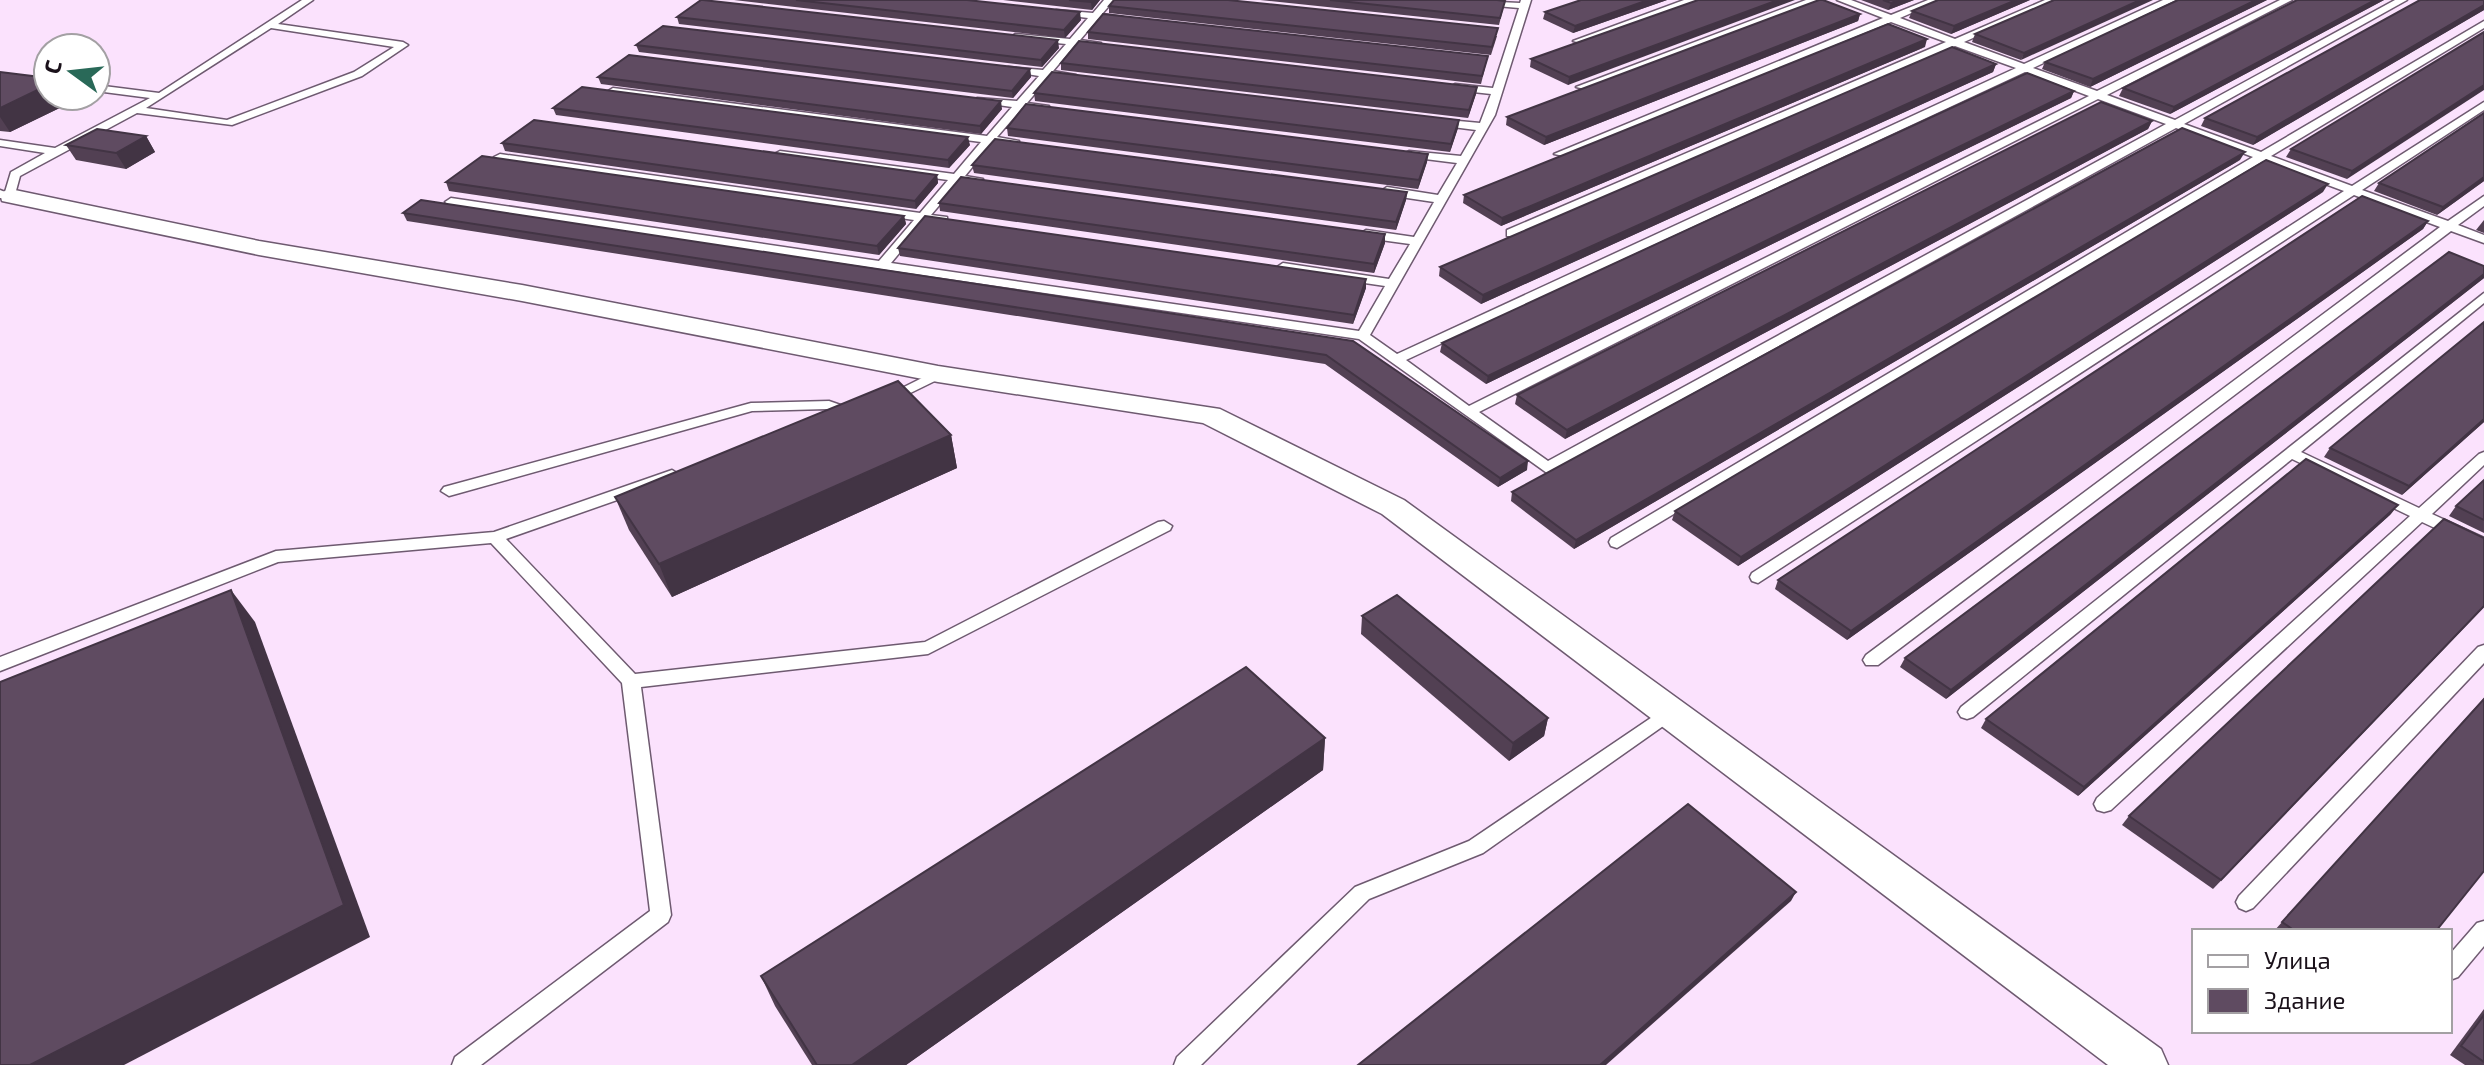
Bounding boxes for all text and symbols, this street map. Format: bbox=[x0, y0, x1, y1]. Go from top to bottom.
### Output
north arrow bbox=[32, 32, 112, 112]
text: С bbox=[37, 57, 66, 76]
legend bbox=[2192, 929, 2452, 1033]
text: Улица bbox=[2264, 945, 2331, 974]
text: Здание bbox=[2264, 985, 2346, 1014]

